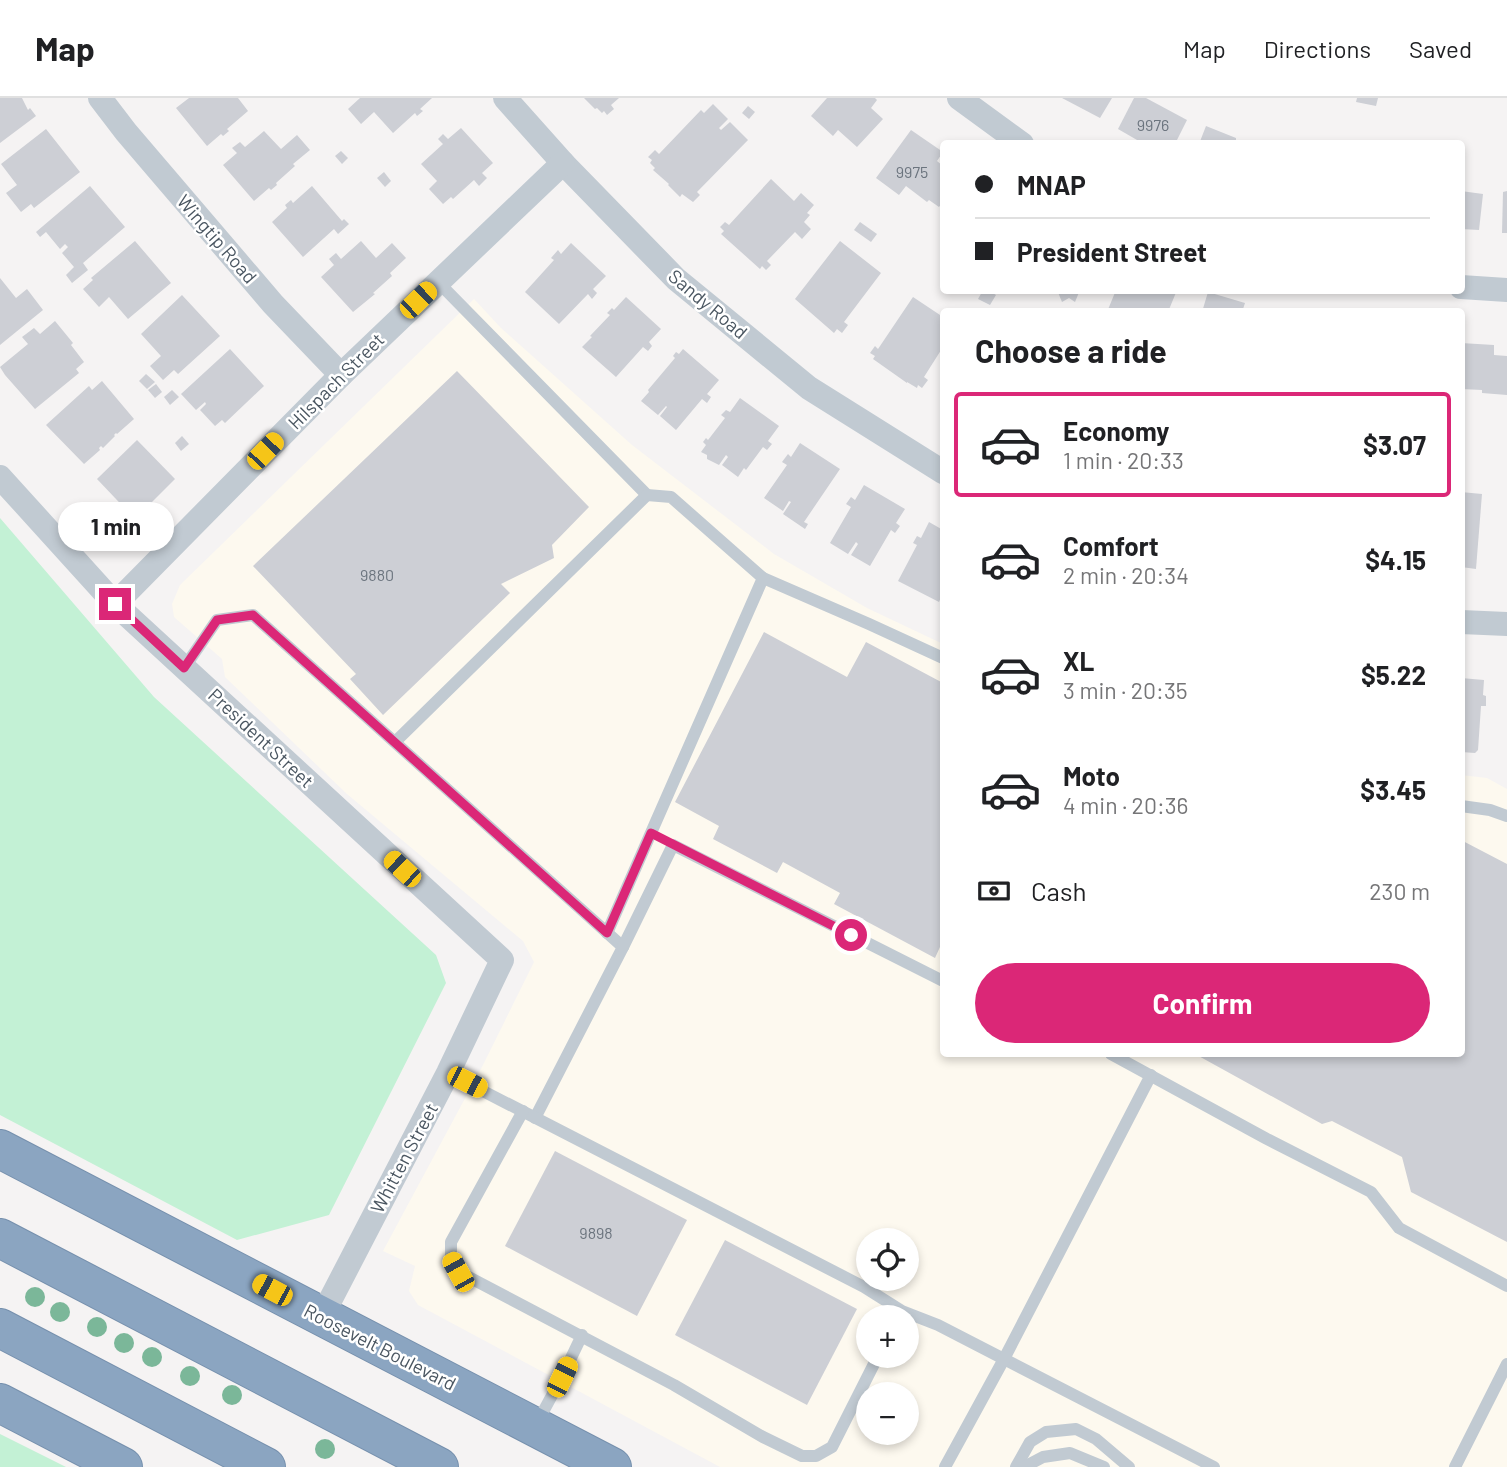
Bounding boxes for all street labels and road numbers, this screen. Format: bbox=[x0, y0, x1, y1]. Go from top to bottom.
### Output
street label: Wingtip Road bbox=[173, 190, 262, 288]
street label: Sandy Road bbox=[664, 264, 752, 343]
street label: Hilspach Street bbox=[283, 328, 389, 434]
street label: President Street bbox=[204, 683, 319, 792]
street label: Whitten Street bbox=[365, 1099, 442, 1217]
street label: Roosevelt Boulevard bbox=[300, 1298, 460, 1395]

